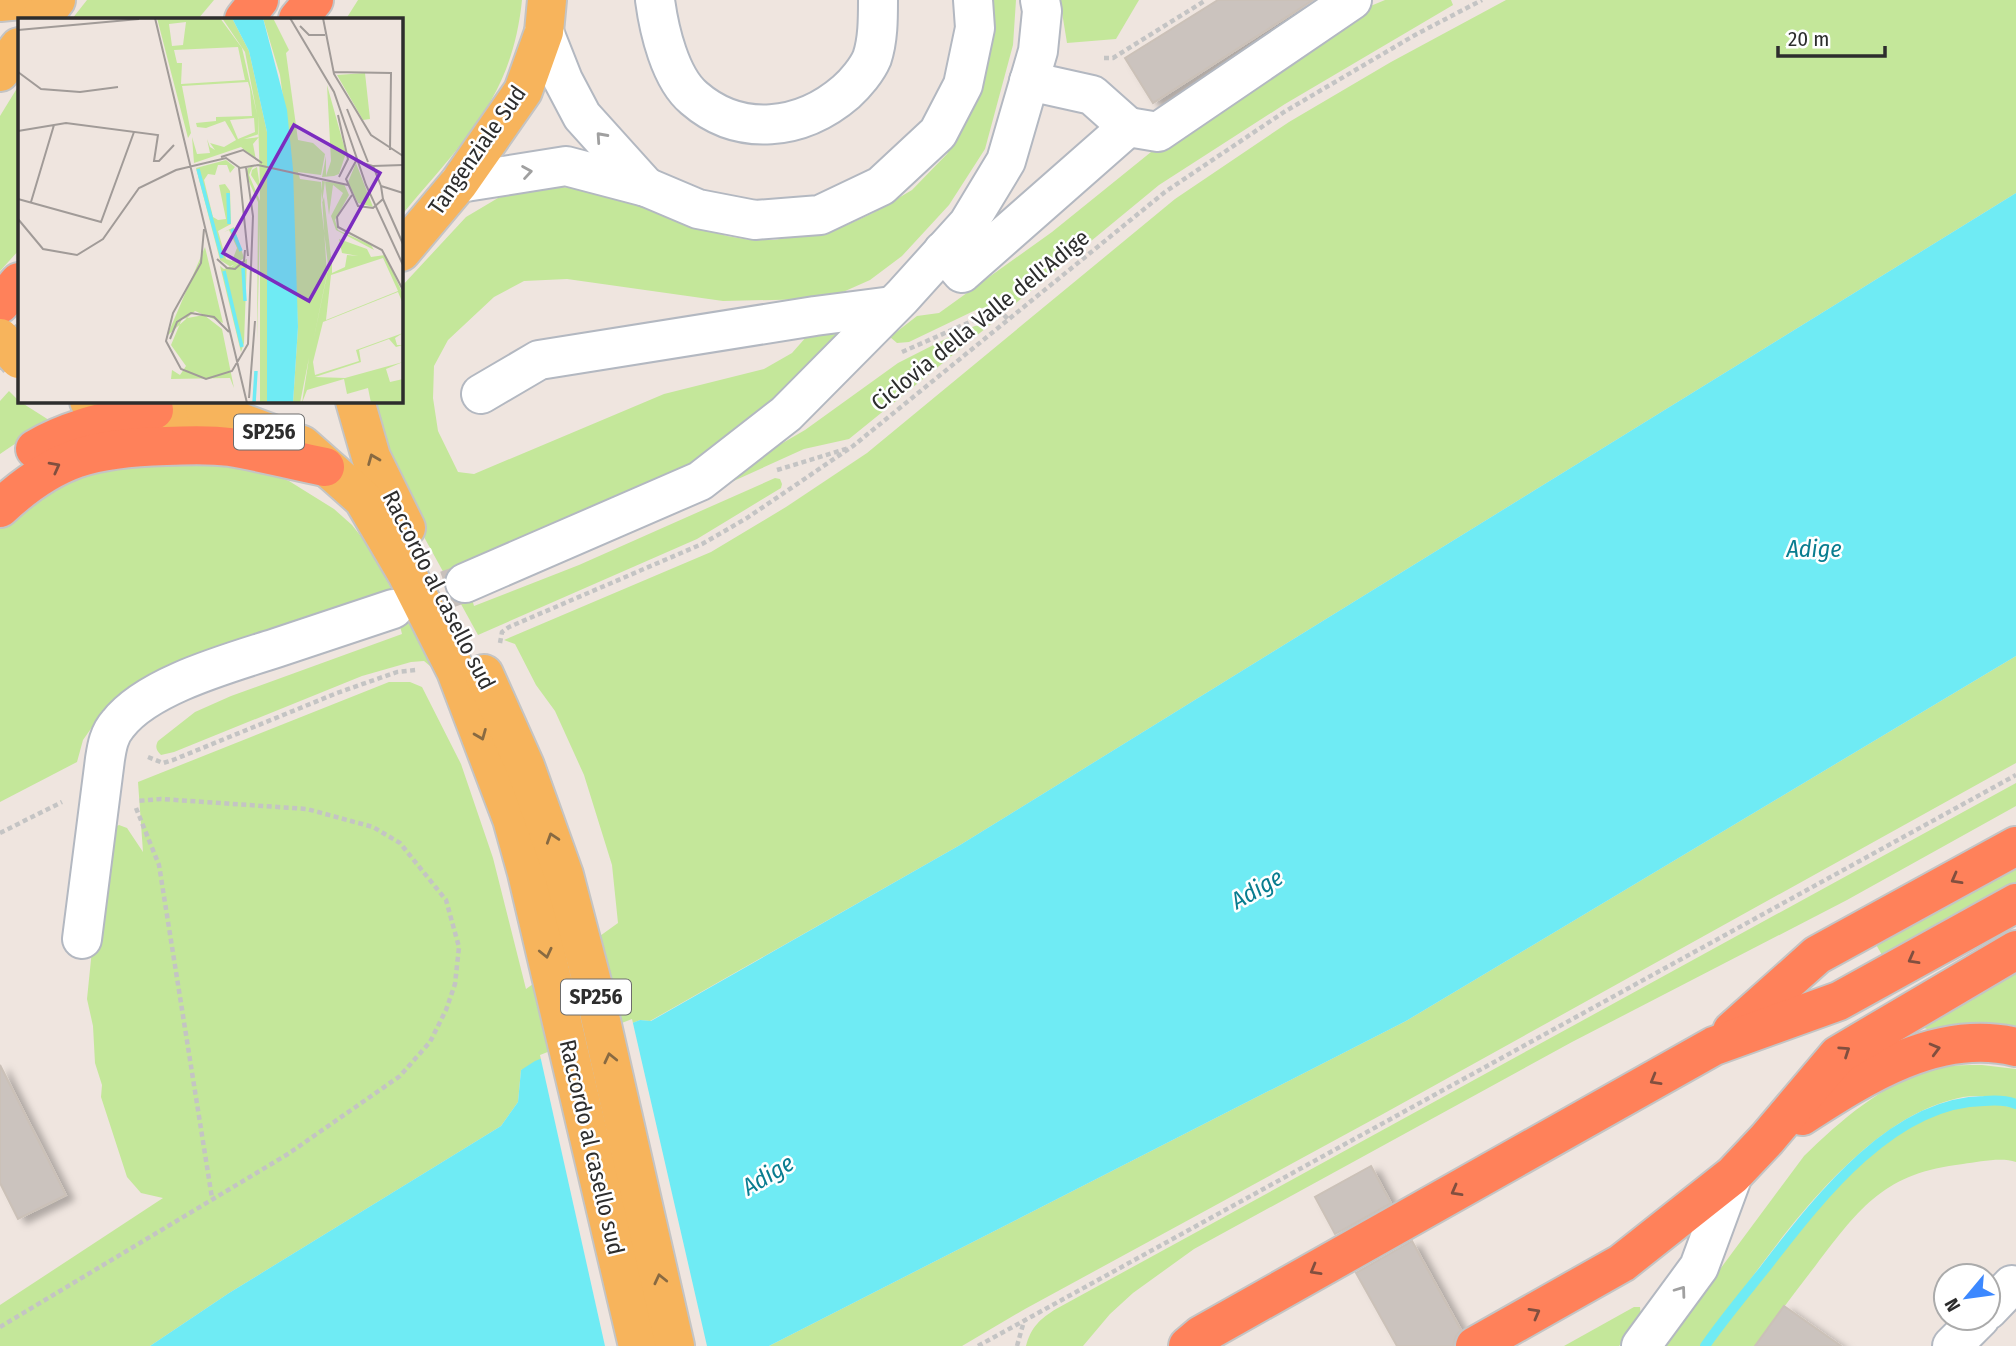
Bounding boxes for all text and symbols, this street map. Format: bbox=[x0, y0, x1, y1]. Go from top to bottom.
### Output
scale bar bbox=[1778, 14, 1885, 58]
inset map bbox=[18, 18, 402, 402]
text: 20 m bbox=[1788, 26, 1829, 52]
street label: Tangenziale Sud bbox=[422, 80, 532, 220]
one-way arrow bbox=[596, 132, 609, 145]
one-way arrow bbox=[521, 165, 533, 180]
street label: Ciclovia della Valle dell'Adige bbox=[865, 223, 1095, 417]
road number: SP256 bbox=[234, 414, 304, 450]
one-way arrow bbox=[367, 454, 381, 466]
one-way arrow bbox=[47, 462, 60, 475]
street label: Raccordo al casello sud bbox=[377, 486, 501, 694]
water label: Adige bbox=[1785, 535, 1842, 563]
one-way arrow bbox=[473, 728, 487, 740]
one-way arrow bbox=[546, 832, 560, 844]
water label: Adige bbox=[1225, 863, 1288, 915]
one-way arrow bbox=[1951, 871, 1963, 884]
one-way arrow bbox=[538, 946, 552, 958]
one-way arrow bbox=[1908, 951, 1921, 964]
road number: SP256 bbox=[561, 979, 631, 1014]
street label: Raccordo al casello sud bbox=[554, 1037, 630, 1257]
one-way arrow bbox=[1929, 1043, 1941, 1057]
one-way arrow bbox=[1837, 1047, 1850, 1059]
one-way arrow bbox=[603, 1052, 618, 1064]
one-way arrow bbox=[1650, 1072, 1662, 1085]
water label: Adige bbox=[736, 1149, 799, 1202]
one-way arrow bbox=[1451, 1183, 1464, 1196]
one-way arrow bbox=[1310, 1262, 1323, 1275]
north arrow bbox=[1932, 1262, 2002, 1332]
one-way arrow bbox=[654, 1274, 668, 1286]
one-way arrow bbox=[1673, 1286, 1685, 1299]
text: N bbox=[1940, 1294, 1965, 1316]
one-way arrow bbox=[1527, 1308, 1540, 1321]

